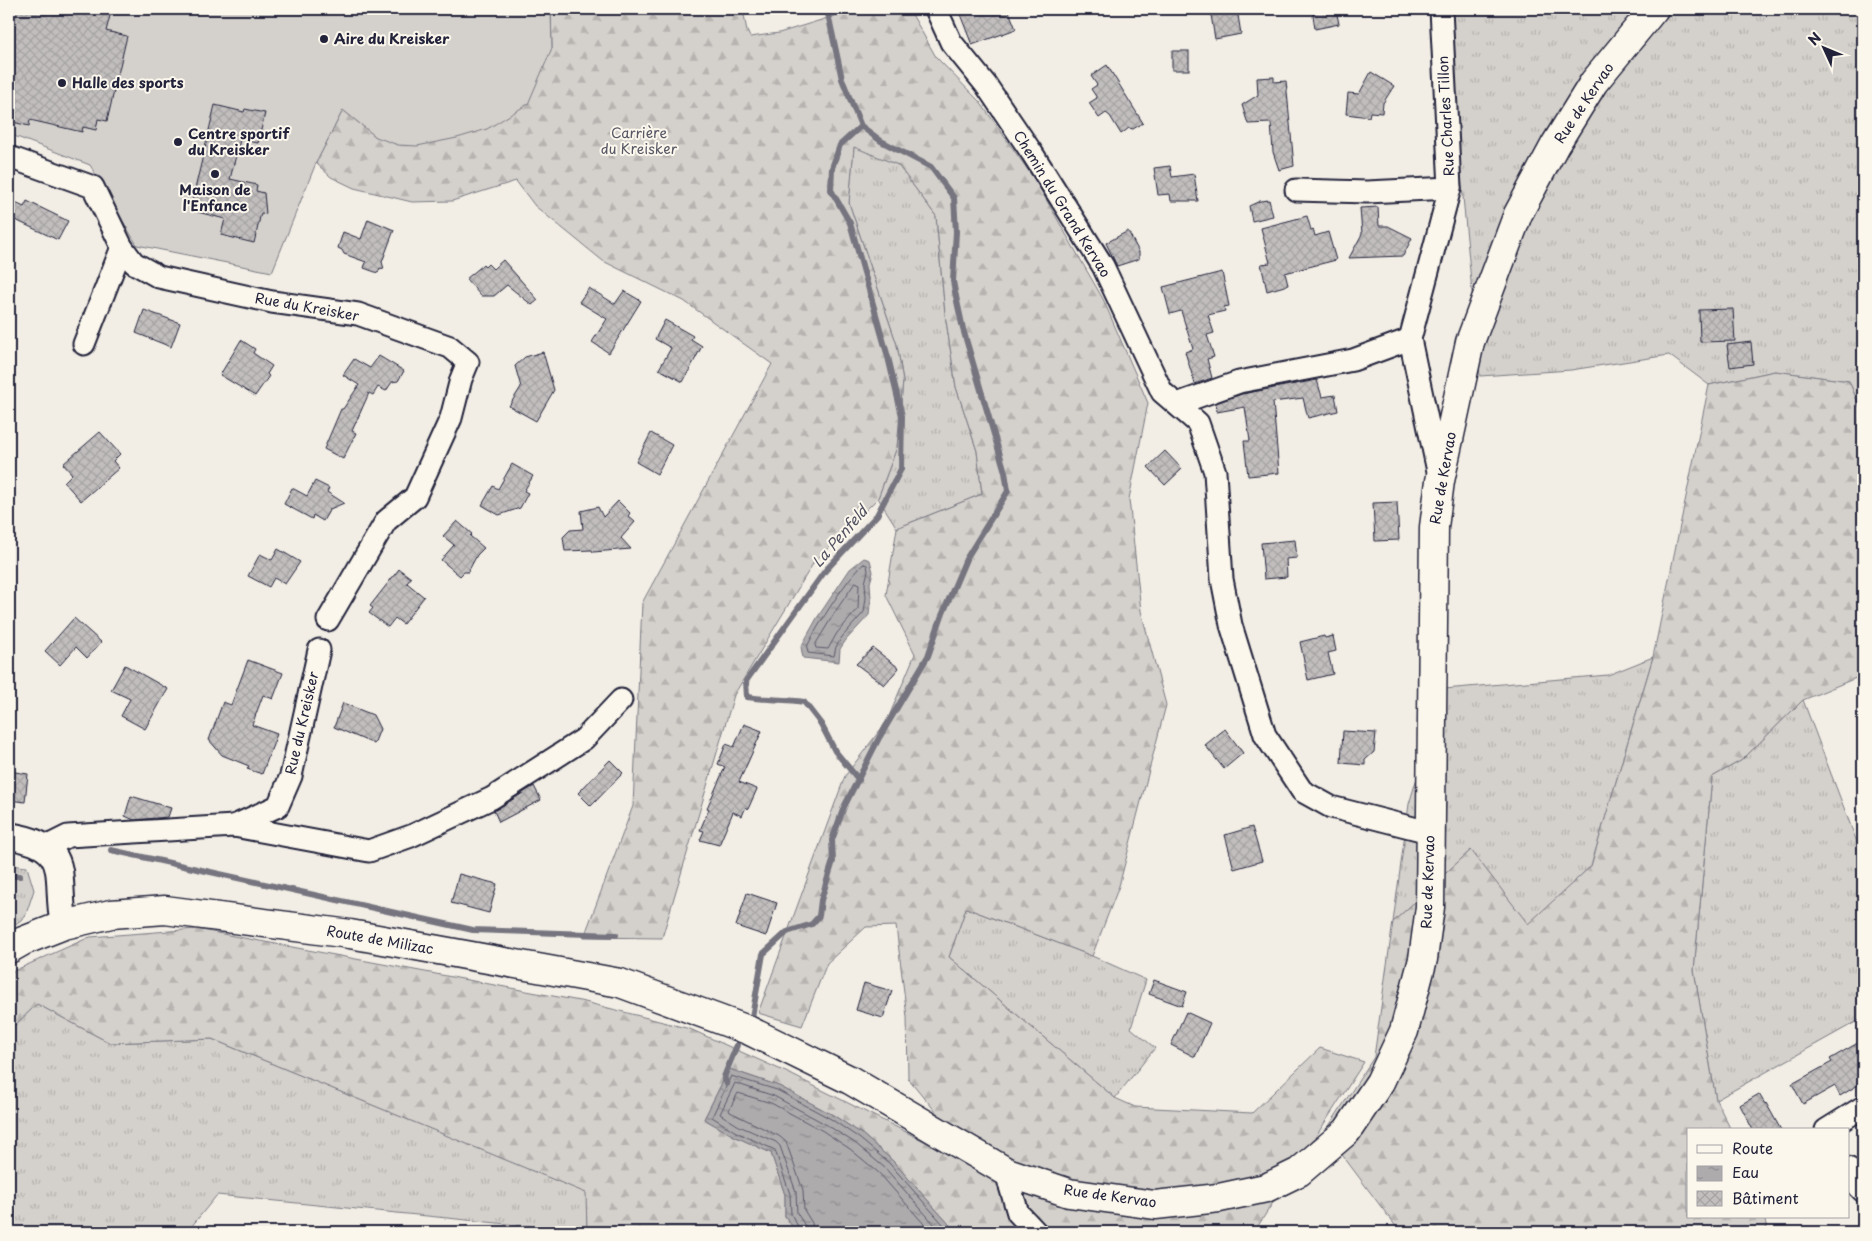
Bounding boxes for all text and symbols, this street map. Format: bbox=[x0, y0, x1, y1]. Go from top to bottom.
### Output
north arrow bbox=[1800, 22, 1850, 72]
text: N bbox=[1803, 27, 1826, 50]
place label: Aire du Kreisker bbox=[334, 28, 450, 49]
marker: Aire du Kreisker bbox=[318, 33, 330, 45]
street label: Rue Charles Tillon bbox=[1432, 55, 1459, 177]
street label: Rue de Kervao bbox=[1549, 58, 1619, 147]
place label: Halle des sports bbox=[72, 72, 184, 93]
marker: Halle des sports bbox=[56, 77, 68, 89]
park label: Carrière du Kreisker bbox=[601, 122, 678, 159]
place label: Centre sportif du Kreisker bbox=[188, 123, 290, 160]
street label: Chemin du Grand Kervao bbox=[1009, 126, 1116, 281]
marker: Centre sportif du Kreisker bbox=[172, 136, 184, 148]
marker: Maison de l'Enfance bbox=[209, 168, 221, 180]
place label: Maison de l'Enfance bbox=[179, 179, 251, 216]
street label: Rue du Kreisker bbox=[253, 287, 361, 326]
street label: Rue de Kervao bbox=[1424, 430, 1461, 526]
water label: La Penfeld bbox=[806, 499, 874, 572]
street label: Rue du Kreisker bbox=[279, 669, 324, 777]
street label: Rue de Kervao bbox=[1415, 835, 1440, 929]
street label: Route de Milizac bbox=[325, 920, 435, 959]
legend bbox=[1687, 1128, 1850, 1218]
text: Route bbox=[1732, 1136, 1773, 1159]
text: Eau bbox=[1732, 1160, 1759, 1183]
street label: Rue de Kervao bbox=[1062, 1179, 1158, 1212]
text: Bâtiment bbox=[1732, 1186, 1799, 1209]

